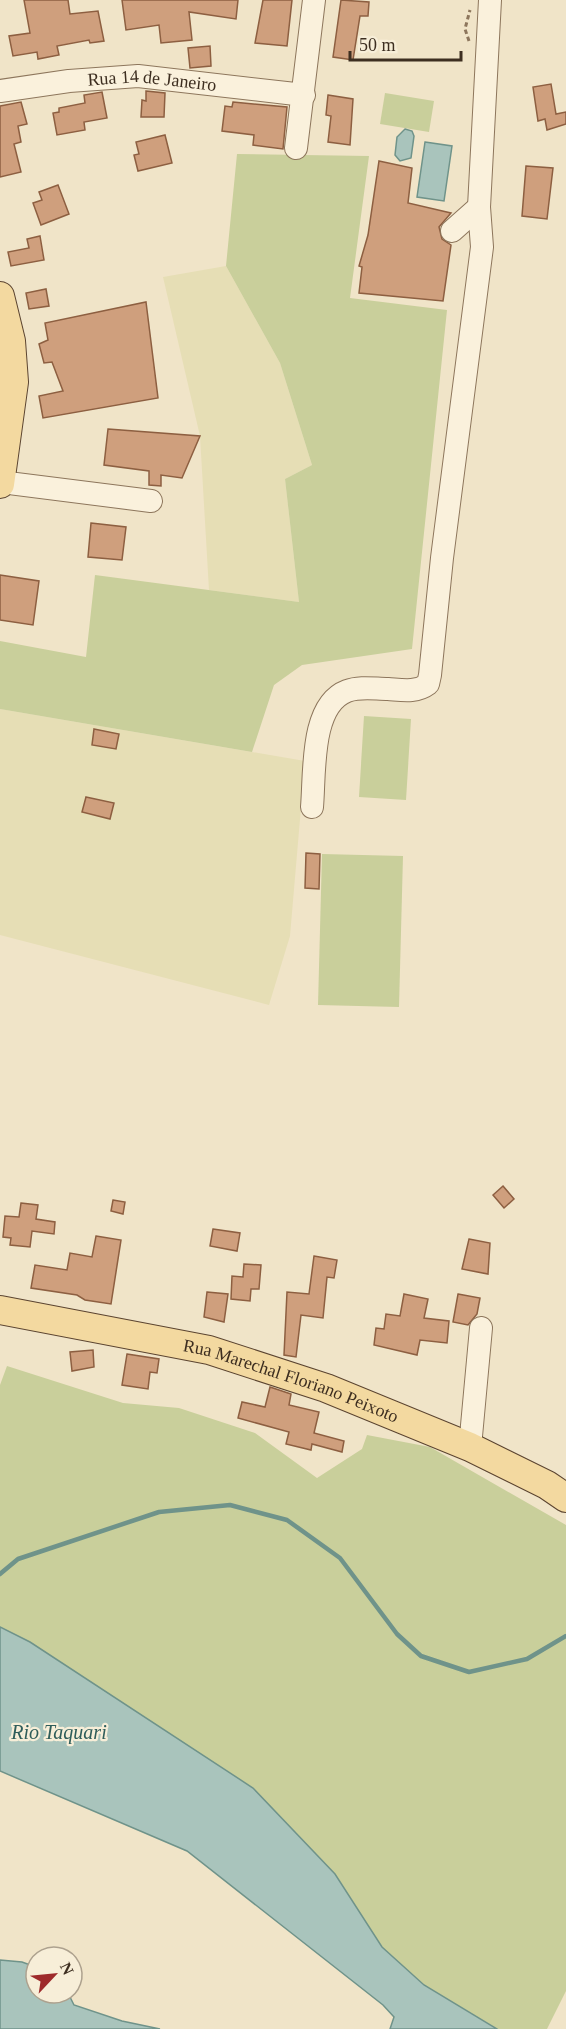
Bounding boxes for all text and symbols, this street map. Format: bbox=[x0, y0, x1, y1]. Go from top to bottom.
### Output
scale bar bbox=[350, 24, 461, 62]
text: 50 m bbox=[359, 35, 396, 55]
street label: Rua 14 de Janeiro bbox=[87, 66, 217, 95]
street label: Rua Marechal Floriano Peixoto bbox=[181, 1335, 402, 1427]
water label: Rio Taquari bbox=[10, 1721, 107, 1744]
north arrow bbox=[24, 1945, 84, 2005]
text: N bbox=[57, 1960, 77, 1978]

